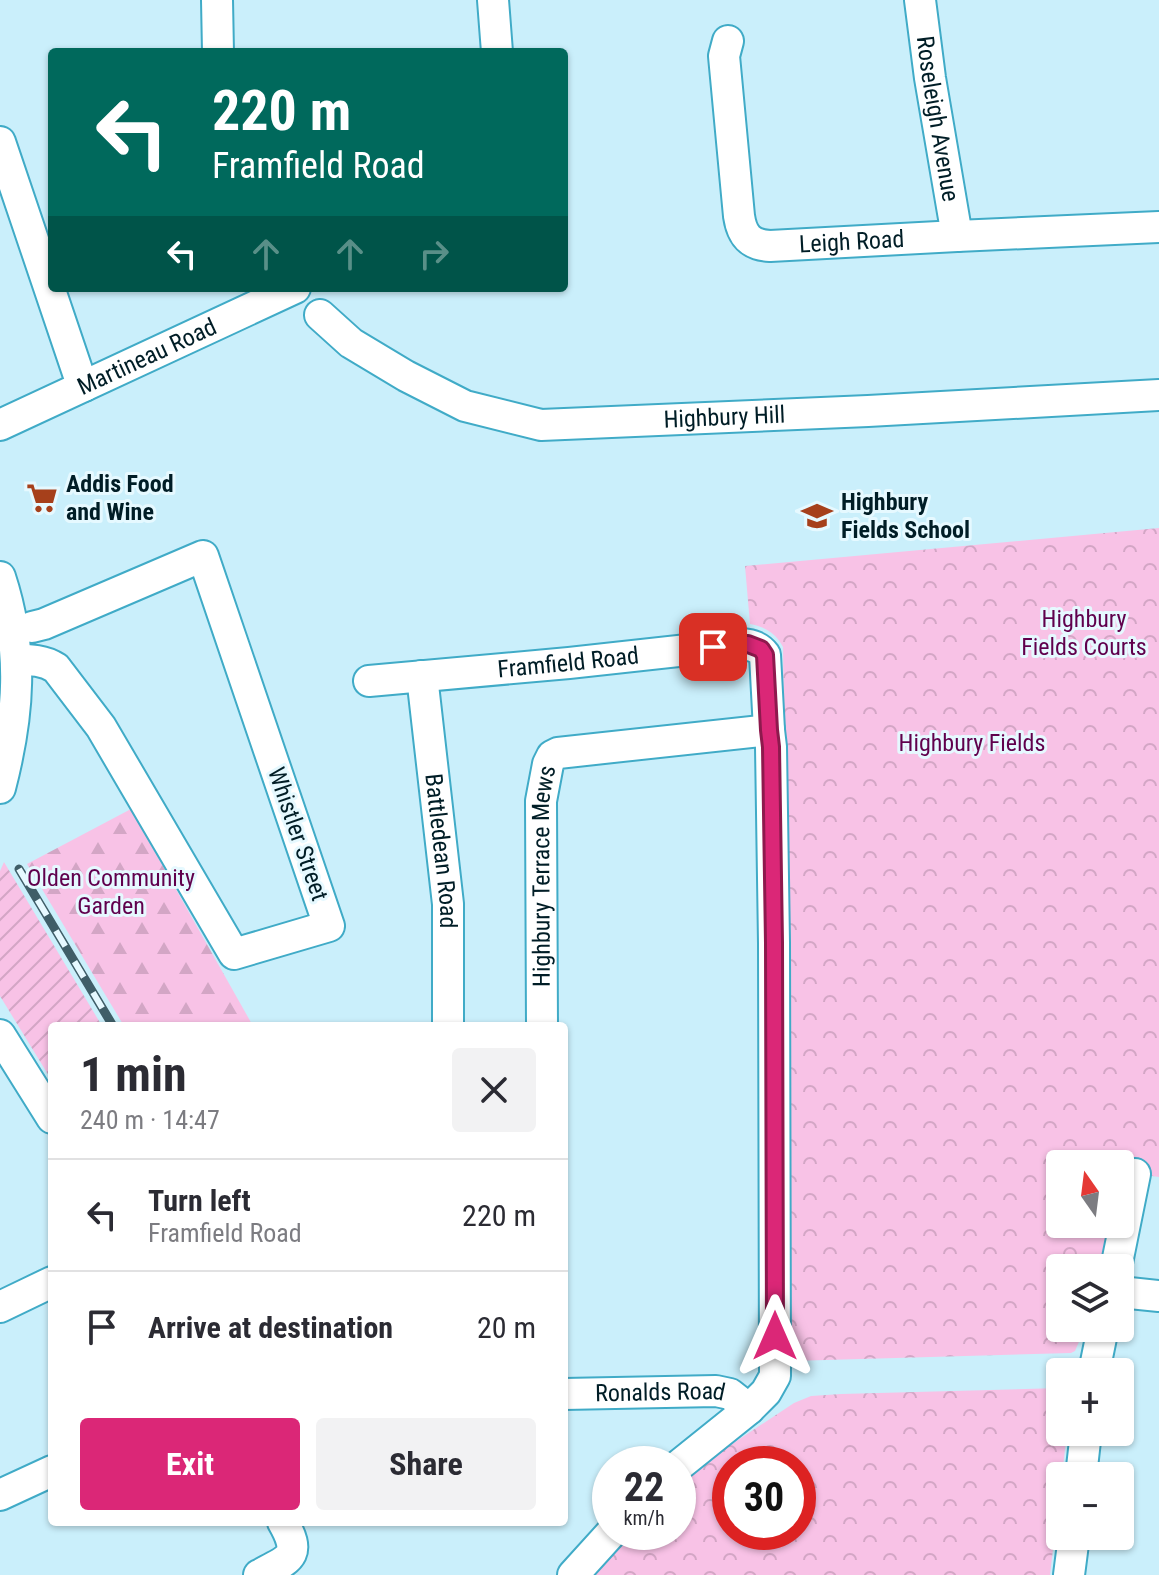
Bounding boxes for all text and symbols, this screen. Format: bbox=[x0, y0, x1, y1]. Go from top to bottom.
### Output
street label: Roseleigh Avenue bbox=[911, 34, 965, 204]
text: 220 m bbox=[212, 78, 351, 144]
icon: left bbox=[80, 80, 184, 184]
text: Framfield Road bbox=[212, 145, 425, 187]
street label: Leigh Road bbox=[798, 225, 905, 258]
icon: left bbox=[160, 232, 204, 276]
icon: ahead bbox=[244, 232, 288, 276]
icon: ahead bbox=[328, 232, 372, 276]
icon: right bbox=[412, 232, 456, 276]
street label: Martineau Road bbox=[73, 313, 221, 401]
street label: Highbury Hill bbox=[663, 401, 786, 434]
place label: Addis Food and Wine bbox=[66, 470, 174, 526]
supermarket icon: Addis Food and Wine bbox=[25, 481, 59, 515]
place label: Highbury Fields School bbox=[841, 488, 970, 544]
school or university icon: Highbury Fields School bbox=[800, 499, 834, 533]
park label: Highbury Fields Courts bbox=[1021, 605, 1147, 661]
pin bbox=[679, 613, 747, 681]
icon: arrive bbox=[691, 625, 735, 669]
street label: Framfield Road bbox=[496, 641, 640, 683]
park label: Highbury Fields bbox=[899, 729, 1045, 757]
street label: Highbury Terrace Mews bbox=[527, 763, 561, 987]
street label: Whistler Street bbox=[262, 764, 334, 904]
street label: Battledean Road bbox=[419, 772, 462, 928]
park label: Olden Community Garden bbox=[27, 864, 195, 920]
text: 1 min bbox=[80, 1046, 187, 1103]
button: close bbox=[452, 1048, 536, 1132]
text: 240 m · 14:47 bbox=[80, 1105, 220, 1135]
north arrow bbox=[1046, 1150, 1134, 1238]
map controls bbox=[1046, 1150, 1134, 1550]
text: Turn left bbox=[148, 1183, 251, 1218]
icon: left bbox=[80, 1193, 124, 1237]
text: 220 m bbox=[462, 1198, 536, 1233]
text: Framfield Road bbox=[148, 1218, 302, 1248]
button: layers bbox=[1046, 1254, 1134, 1342]
position arrow bbox=[733, 1294, 817, 1378]
icon: arrive bbox=[80, 1305, 124, 1349]
text: Arrive at destination bbox=[148, 1310, 393, 1345]
text: 20 m bbox=[477, 1310, 536, 1345]
button: + bbox=[1046, 1358, 1134, 1446]
street label: Ronalds Road bbox=[595, 1377, 728, 1407]
button: Exit bbox=[80, 1418, 300, 1510]
button: Share bbox=[316, 1418, 536, 1510]
speed limit sign: 30 bbox=[712, 1446, 816, 1550]
button: − bbox=[1046, 1462, 1134, 1550]
text: 22 bbox=[624, 1464, 664, 1511]
text: km/h bbox=[623, 1506, 665, 1530]

